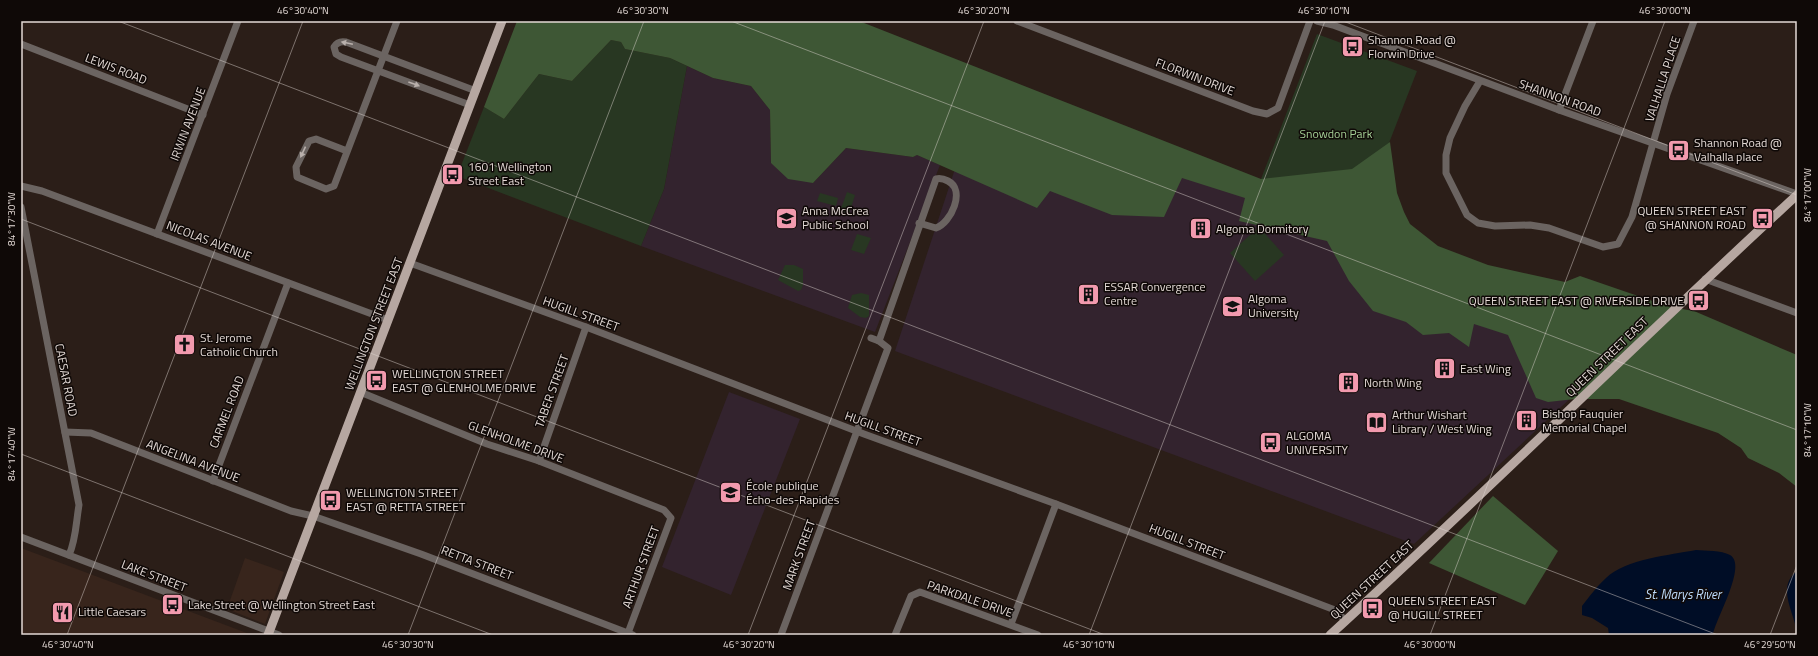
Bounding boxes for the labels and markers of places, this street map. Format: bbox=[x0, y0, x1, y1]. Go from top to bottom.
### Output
place label: Shannon Road @ Florwin Drive bbox=[1368, 30, 1456, 63]
bus stop icon: Shannon Road @ Florwin Drive bbox=[1339, 34, 1365, 60]
place label: Shannon Road @ Valhalla place bbox=[1694, 133, 1782, 166]
bus stop icon: Shannon Road @ Valhalla place bbox=[1665, 137, 1691, 163]
place label: 1601 Wellington Street East bbox=[468, 157, 552, 190]
bus stop icon: 1601 Wellington Street East bbox=[440, 161, 466, 187]
place label: Anna McCrea Public School bbox=[802, 201, 869, 234]
place label: QUEEN STREET EAST @ SHANNON ROAD bbox=[1637, 201, 1747, 234]
school or university icon: Anna McCrea Public School bbox=[773, 205, 799, 231]
bus stop icon: QUEEN STREET EAST @ SHANNON ROAD bbox=[1749, 205, 1775, 231]
building icon: Algoma Dormitory bbox=[1188, 216, 1214, 242]
place label: Algoma Dormitory bbox=[1216, 219, 1309, 238]
place label: ESSAR Convergence Centre bbox=[1104, 277, 1206, 310]
building icon: ESSAR Convergence Centre bbox=[1075, 281, 1101, 307]
bus stop icon: QUEEN STREET EAST @ RIVERSIDE DRIVE bbox=[1686, 288, 1712, 314]
place label: Algoma University bbox=[1248, 289, 1299, 322]
place label: QUEEN STREET EAST @ RIVERSIDE DRIVE bbox=[1469, 291, 1684, 310]
school or university icon: Algoma University bbox=[1220, 293, 1246, 319]
place label: St. Jerome Catholic Church bbox=[200, 328, 278, 361]
church icon: St. Jerome Catholic Church bbox=[172, 332, 198, 358]
building icon: East Wing bbox=[1431, 356, 1457, 382]
place label: East Wing bbox=[1460, 359, 1511, 378]
place label: WELLINGTON STREET EAST @ GLENHOLME DRIVE bbox=[392, 364, 537, 397]
bus stop icon: WELLINGTON STREET EAST @ GLENHOLME DRIVE bbox=[363, 368, 389, 394]
building icon: North Wing bbox=[1336, 370, 1362, 396]
place label: North Wing bbox=[1364, 373, 1422, 392]
place label: Bishop Fauquier Memorial Chapel bbox=[1542, 404, 1627, 437]
place label: Arthur Wishart Library / West Wing bbox=[1392, 405, 1492, 438]
building icon: Bishop Fauquier Memorial Chapel bbox=[1514, 408, 1540, 434]
library icon: Arthur Wishart Library / West Wing bbox=[1363, 409, 1389, 435]
place label: ALGOMA UNIVERSITY bbox=[1286, 426, 1349, 459]
bus stop icon: ALGOMA UNIVERSITY bbox=[1258, 430, 1284, 456]
place label: École publique Écho-des-Rapides bbox=[746, 476, 840, 509]
school or university icon: École publique Écho-des-Rapides bbox=[718, 480, 744, 506]
place label: WELLINGTON STREET EAST @ RETTA STREET bbox=[346, 483, 466, 516]
bus stop icon: WELLINGTON STREET EAST @ RETTA STREET bbox=[317, 487, 343, 513]
place label: QUEEN STREET EAST @ HUGILL STREET bbox=[1388, 591, 1497, 624]
bus stop icon: Lake Street @ Wellington Street East bbox=[160, 592, 186, 618]
place label: Lake Street @ Wellington Street East bbox=[188, 595, 376, 614]
bus stop icon: QUEEN STREET EAST @ HUGILL STREET bbox=[1359, 595, 1385, 621]
restaurant icon: Little Caesars bbox=[50, 599, 76, 625]
place label: Little Caesars bbox=[78, 602, 147, 621]

